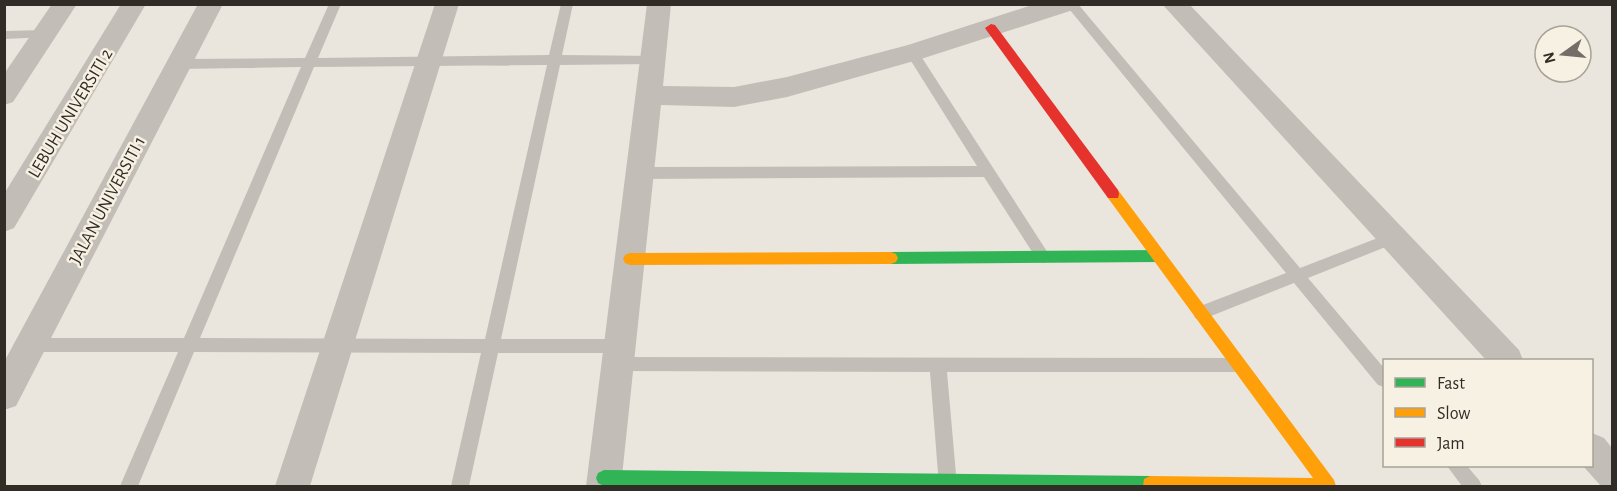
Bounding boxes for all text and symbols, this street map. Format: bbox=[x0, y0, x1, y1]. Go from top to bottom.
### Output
north arrow bbox=[1533, 24, 1593, 84]
street label: LEBUH UNIVERSITI 2 bbox=[25, 46, 116, 181]
text: N bbox=[1540, 50, 1559, 65]
street label: JALAN UNIVERSITI 1 bbox=[67, 134, 149, 267]
legend bbox=[1383, 359, 1593, 467]
text: Fast bbox=[1437, 375, 1465, 393]
text: Slow bbox=[1437, 405, 1470, 423]
text: Jam bbox=[1437, 435, 1465, 453]

